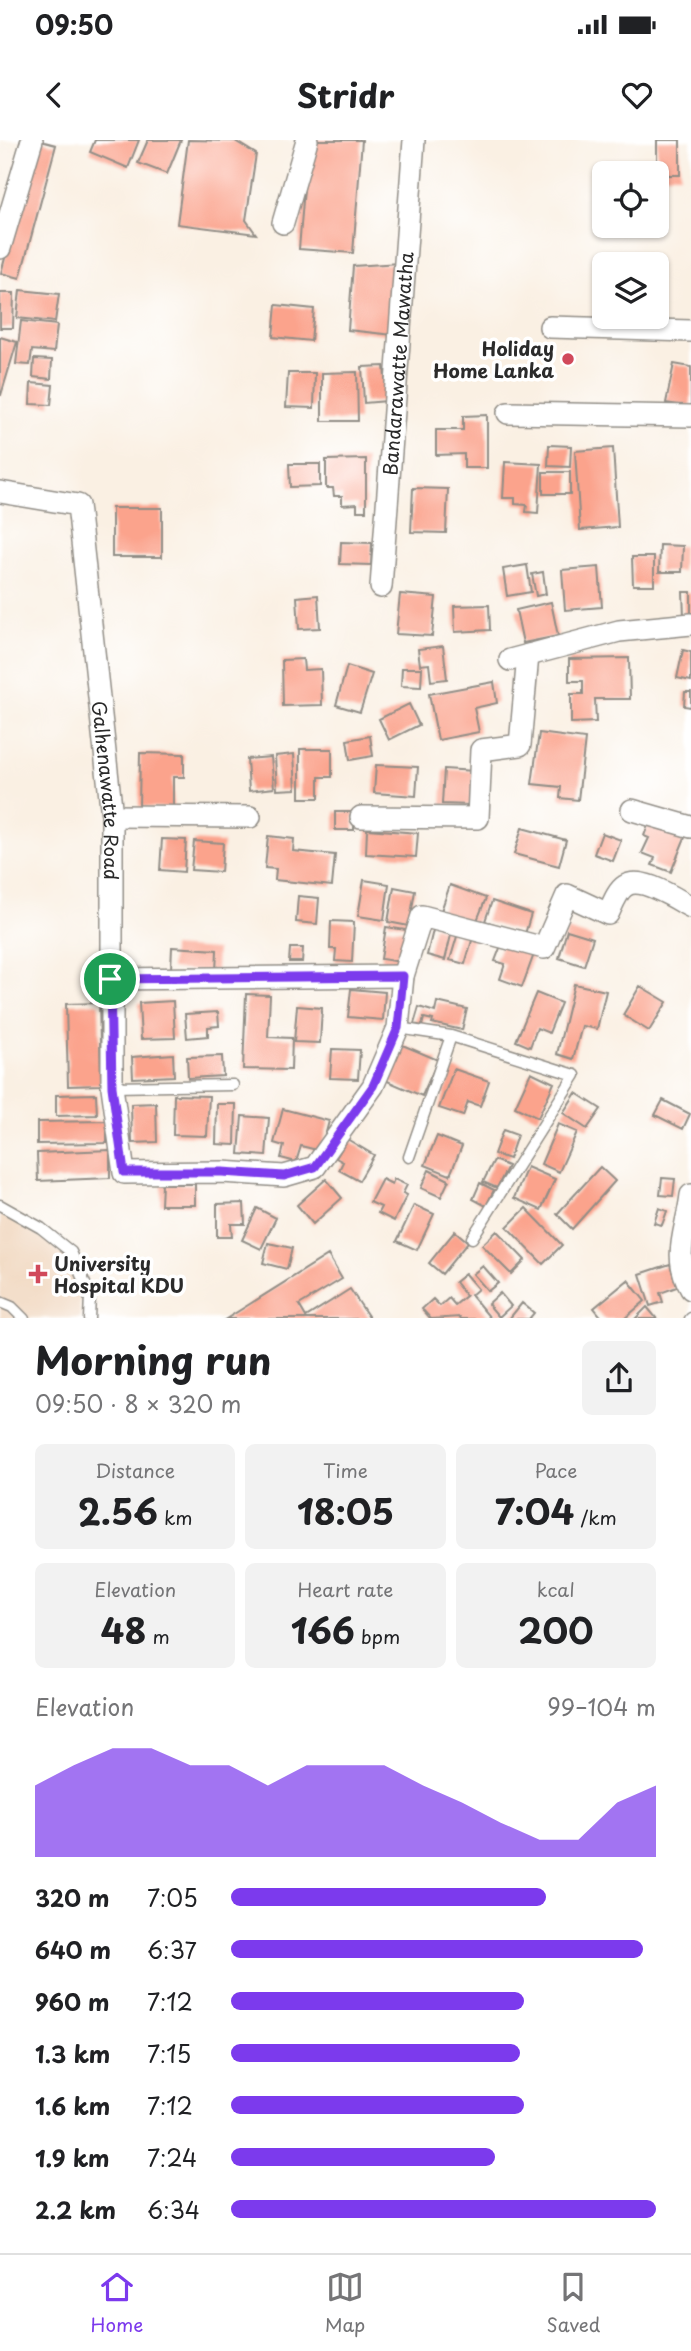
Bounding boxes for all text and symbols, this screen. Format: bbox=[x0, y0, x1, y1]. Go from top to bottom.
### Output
text: 09:50 bbox=[35, 5, 113, 44]
text: Stridr bbox=[297, 71, 394, 119]
icon: back bbox=[35, 76, 73, 114]
icon: heart bbox=[618, 76, 656, 114]
map controls bbox=[592, 161, 669, 329]
button: locate bbox=[592, 161, 669, 238]
street label: Bandarawatte Mawatha bbox=[375, 251, 420, 476]
button: layers bbox=[592, 252, 669, 329]
place label: Holiday Home Lanka bbox=[433, 334, 554, 384]
marker: Holiday Home Lanka bbox=[560, 351, 576, 367]
street label: Galhenawatte Road bbox=[85, 699, 126, 880]
pin bbox=[80, 949, 140, 1009]
icon: arrive bbox=[91, 960, 129, 998]
place label: University Hospital KDU bbox=[54, 1249, 184, 1299]
marker: University Hospital KDU bbox=[28, 1264, 48, 1284]
text: Morning run bbox=[35, 1331, 271, 1388]
button: share bbox=[582, 1341, 656, 1415]
text: 09:50 · 8 × 320 m bbox=[35, 1386, 241, 1421]
text: Distance bbox=[95, 1456, 175, 1484]
text: Time bbox=[323, 1456, 368, 1484]
text: Pace bbox=[534, 1456, 577, 1484]
text: 2.56 bbox=[78, 1484, 158, 1537]
text: 18:05 bbox=[297, 1484, 394, 1537]
text: 7:04 bbox=[495, 1484, 574, 1537]
text: km bbox=[158, 1503, 193, 1531]
text: /km bbox=[574, 1503, 617, 1531]
text: Elevation bbox=[94, 1575, 176, 1603]
text: Heart rate bbox=[298, 1575, 393, 1603]
text: kcal bbox=[537, 1575, 575, 1603]
text: 48 bbox=[100, 1603, 146, 1656]
text: 166 bbox=[291, 1603, 355, 1656]
text: 200 bbox=[518, 1603, 594, 1656]
text: m bbox=[146, 1622, 170, 1650]
text: bpm bbox=[355, 1622, 400, 1650]
text: Elevation bbox=[35, 1689, 134, 1724]
text: 99–104 m bbox=[547, 1689, 656, 1724]
text: 320 m bbox=[35, 1880, 109, 1915]
text: 7:05 bbox=[147, 1880, 198, 1915]
text: 640 m bbox=[35, 1932, 111, 1967]
text: 6:37 bbox=[147, 1932, 197, 1967]
text: 960 m bbox=[35, 1984, 109, 2019]
text: 7:12 bbox=[147, 1984, 193, 2019]
text: 1.3 km bbox=[35, 2036, 110, 2071]
text: 7:15 bbox=[147, 2036, 191, 2071]
text: 1.6 km bbox=[35, 2088, 110, 2123]
text: 7:12 bbox=[147, 2088, 193, 2123]
text: 1.9 km bbox=[35, 2140, 109, 2175]
text: 7:24 bbox=[147, 2140, 197, 2175]
text: 2.2 km bbox=[35, 2192, 116, 2227]
text: 6:34 bbox=[147, 2192, 200, 2227]
tab: Home bbox=[91, 2268, 143, 2338]
tab: Map bbox=[325, 2268, 365, 2338]
tab: Saved bbox=[546, 2268, 600, 2338]

